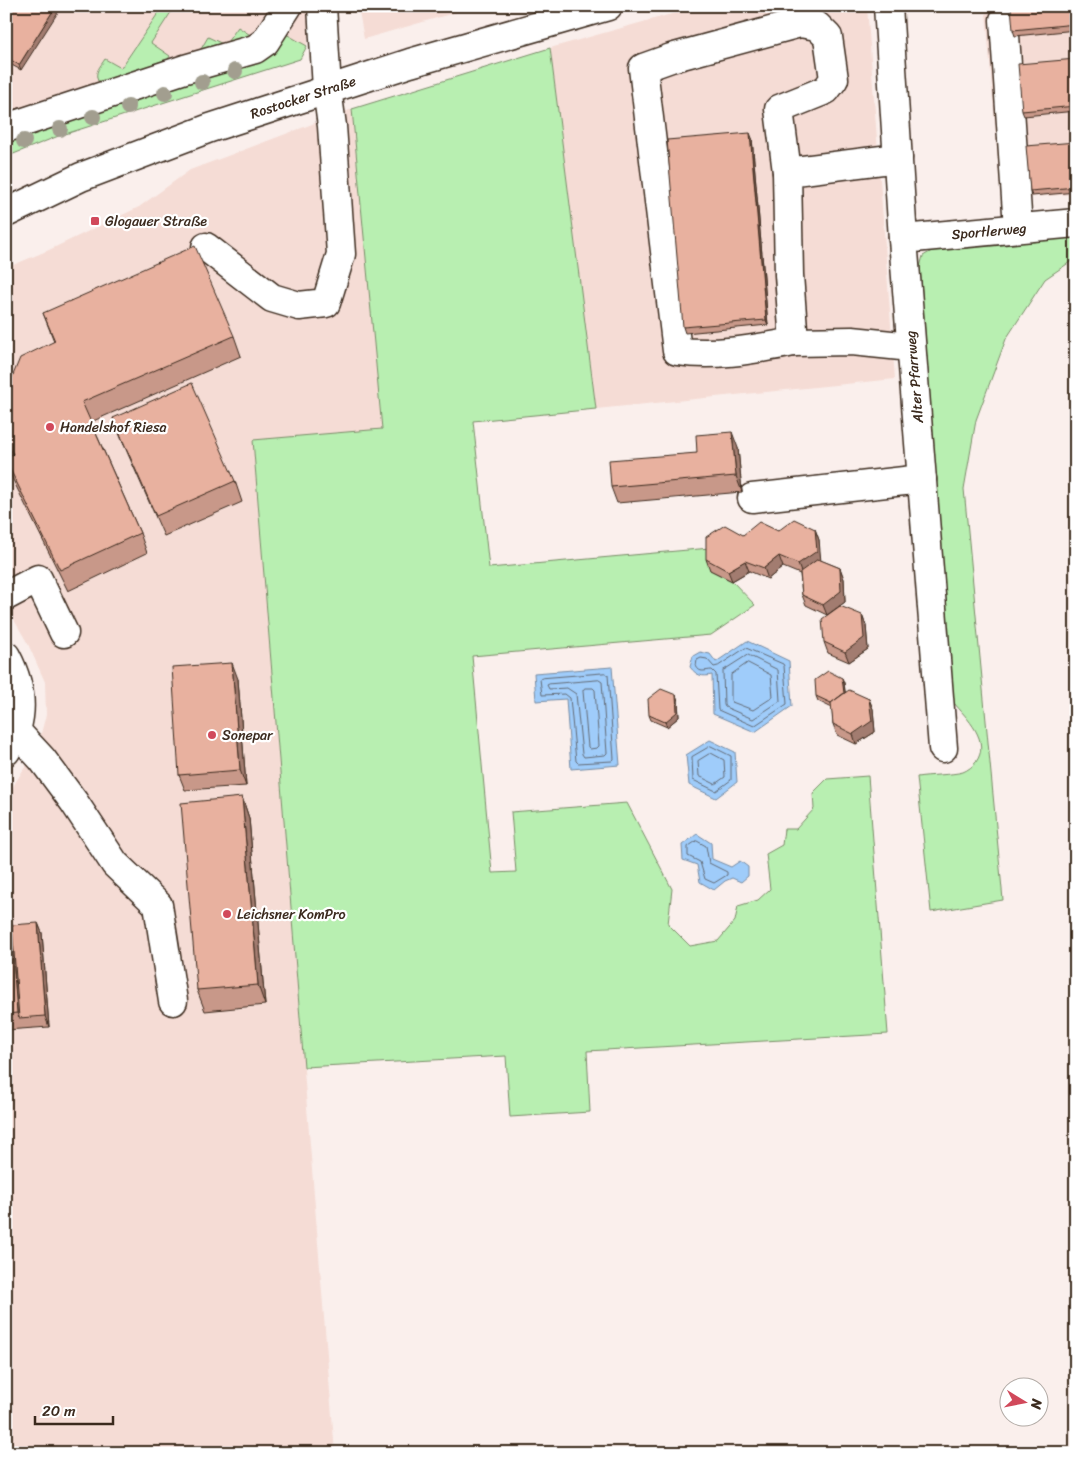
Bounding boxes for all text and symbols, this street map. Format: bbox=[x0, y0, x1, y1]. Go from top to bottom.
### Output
street label: Rostocker Straße bbox=[247, 69, 359, 126]
place label: Glogauer Straße bbox=[105, 209, 207, 234]
marker: Glogauer Straße bbox=[89, 215, 101, 227]
street label: Sportlerweg bbox=[951, 216, 1028, 247]
street label: Alter Pfarrweg bbox=[898, 330, 931, 425]
place label: Handelshof Riesa bbox=[60, 415, 167, 440]
marker: Handelshof Riesa bbox=[44, 421, 56, 433]
place label: Sonepar bbox=[222, 723, 274, 748]
marker: Sonepar bbox=[206, 729, 218, 741]
place label: Leichsner KomPro bbox=[237, 902, 346, 927]
marker: Leichsner KomPro bbox=[221, 908, 233, 920]
north arrow bbox=[1000, 1376, 1050, 1426]
scale bar bbox=[35, 1394, 112, 1426]
text: N bbox=[1023, 1396, 1050, 1411]
text: 20 m bbox=[42, 1398, 76, 1424]

